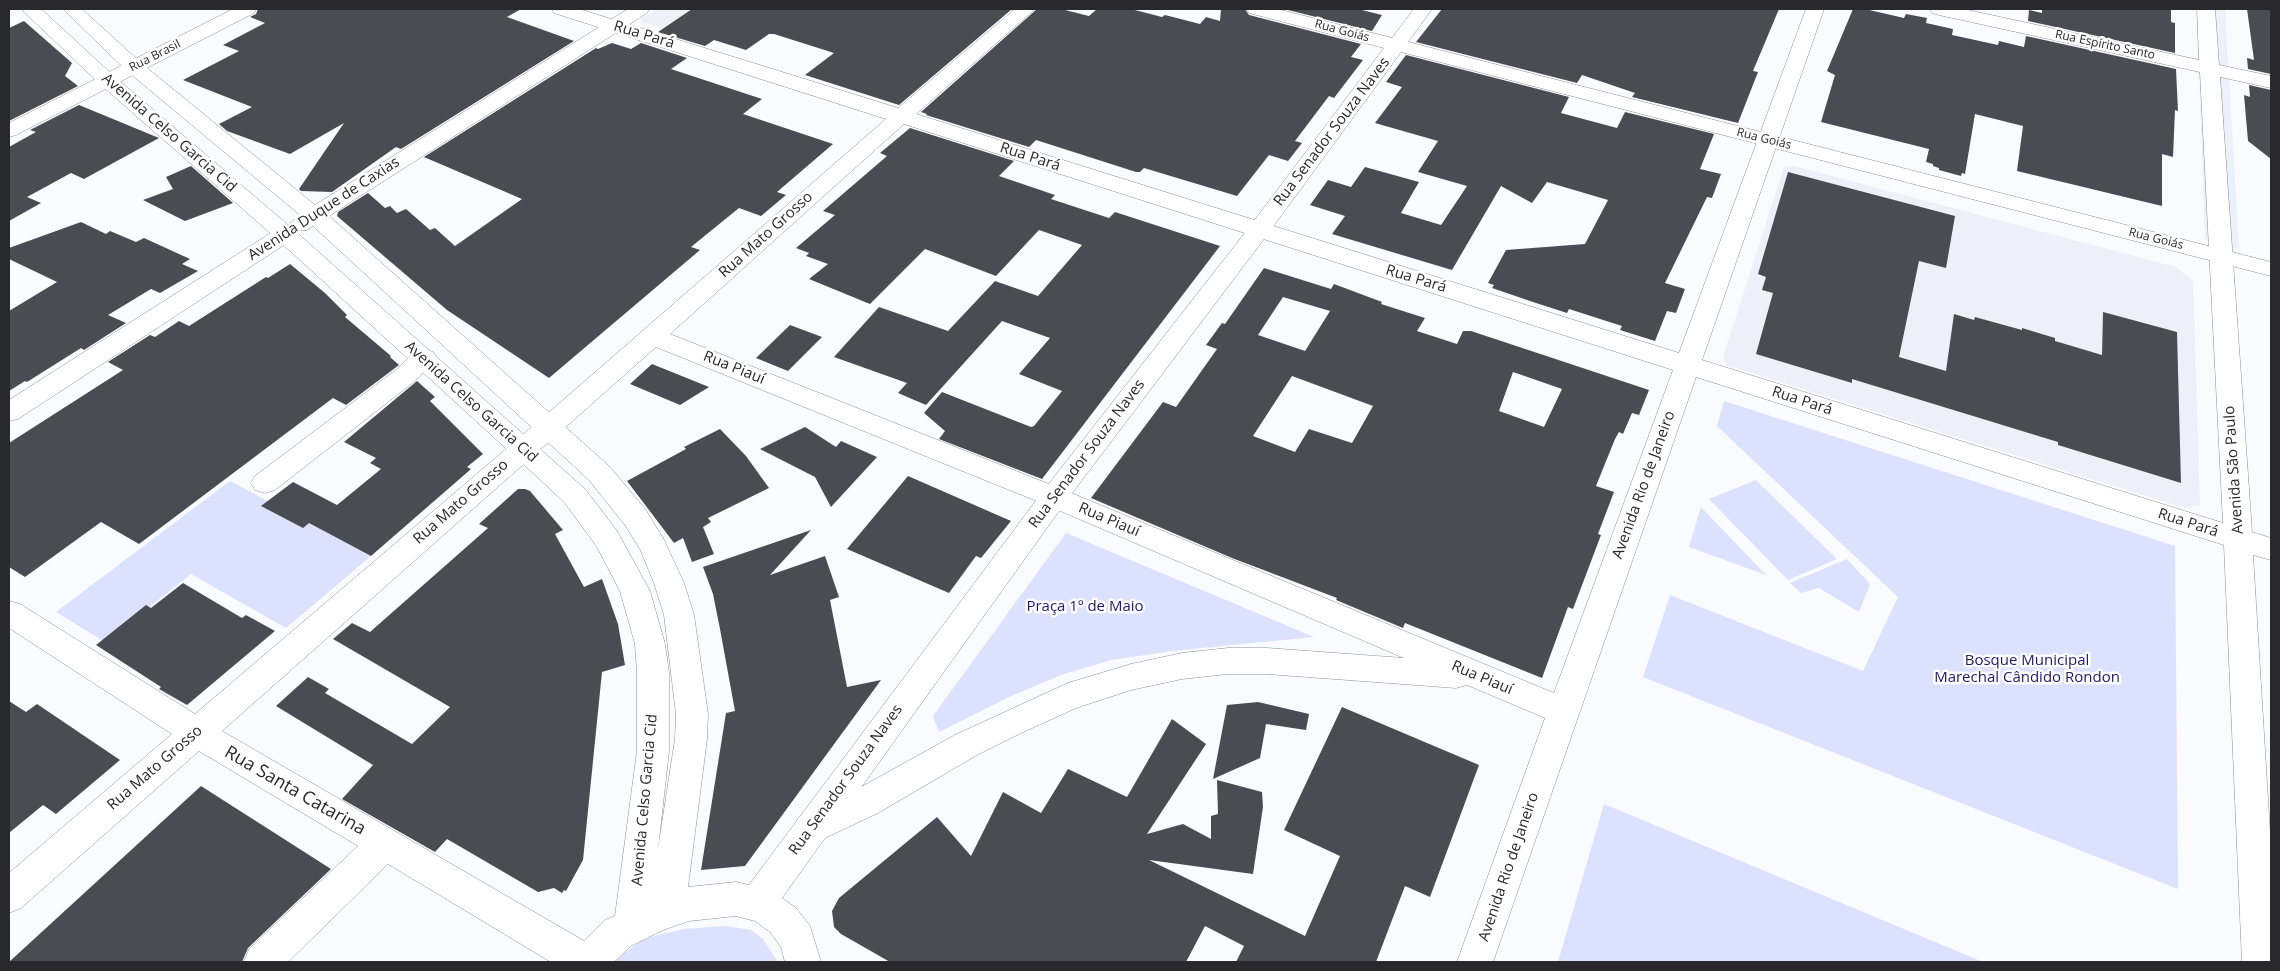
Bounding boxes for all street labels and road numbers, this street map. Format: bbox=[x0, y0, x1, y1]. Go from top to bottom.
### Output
street label: Rua Pará bbox=[611, 17, 677, 53]
street label: Rua Goiás bbox=[1313, 17, 1371, 45]
street label: Rua Espírito Santo bbox=[2054, 27, 2156, 63]
street label: Rua Brasil bbox=[127, 37, 183, 75]
street label: Rua Senador Souza Naves bbox=[1270, 54, 1394, 210]
street label: Avenida Celso Garcia Cid bbox=[98, 70, 240, 196]
street label: Rua Goiás bbox=[1735, 125, 1793, 153]
street label: Rua Pará bbox=[997, 139, 1063, 175]
street label: Avenida Duque de Caxias bbox=[245, 153, 403, 265]
street label: Rua Mato Grosso bbox=[715, 188, 817, 282]
street label: Rua Goiás bbox=[2127, 225, 2185, 253]
street label: Rua Pará bbox=[1383, 261, 1449, 297]
street label: Avenida Celso Garcia Cid bbox=[401, 338, 541, 466]
street label: Rua Piauí bbox=[701, 348, 767, 388]
street label: Rua Senador Souza Naves bbox=[1025, 376, 1149, 532]
street label: Rua Pará bbox=[1769, 383, 1835, 419]
street label: Avenida São Paulo bbox=[2221, 405, 2247, 535]
street label: Avenida Rio de Janeiro bbox=[1609, 409, 1679, 561]
street label: Rua Mato Grosso bbox=[410, 456, 512, 548]
street label: Rua Piauí bbox=[1076, 499, 1142, 541]
street label: Rua Pará bbox=[2155, 505, 2221, 541]
street label: Rua Piauí bbox=[1449, 657, 1515, 699]
street label: Rua Senador Souza Naves bbox=[785, 701, 907, 859]
street label: Avenida Celso Garcia Cid bbox=[629, 713, 661, 887]
street label: Rua Mato Grosso bbox=[104, 722, 206, 814]
street label: Rua Santa Catarina bbox=[221, 742, 369, 840]
street label: Avenida Rio de Janeiro bbox=[1475, 790, 1543, 944]

